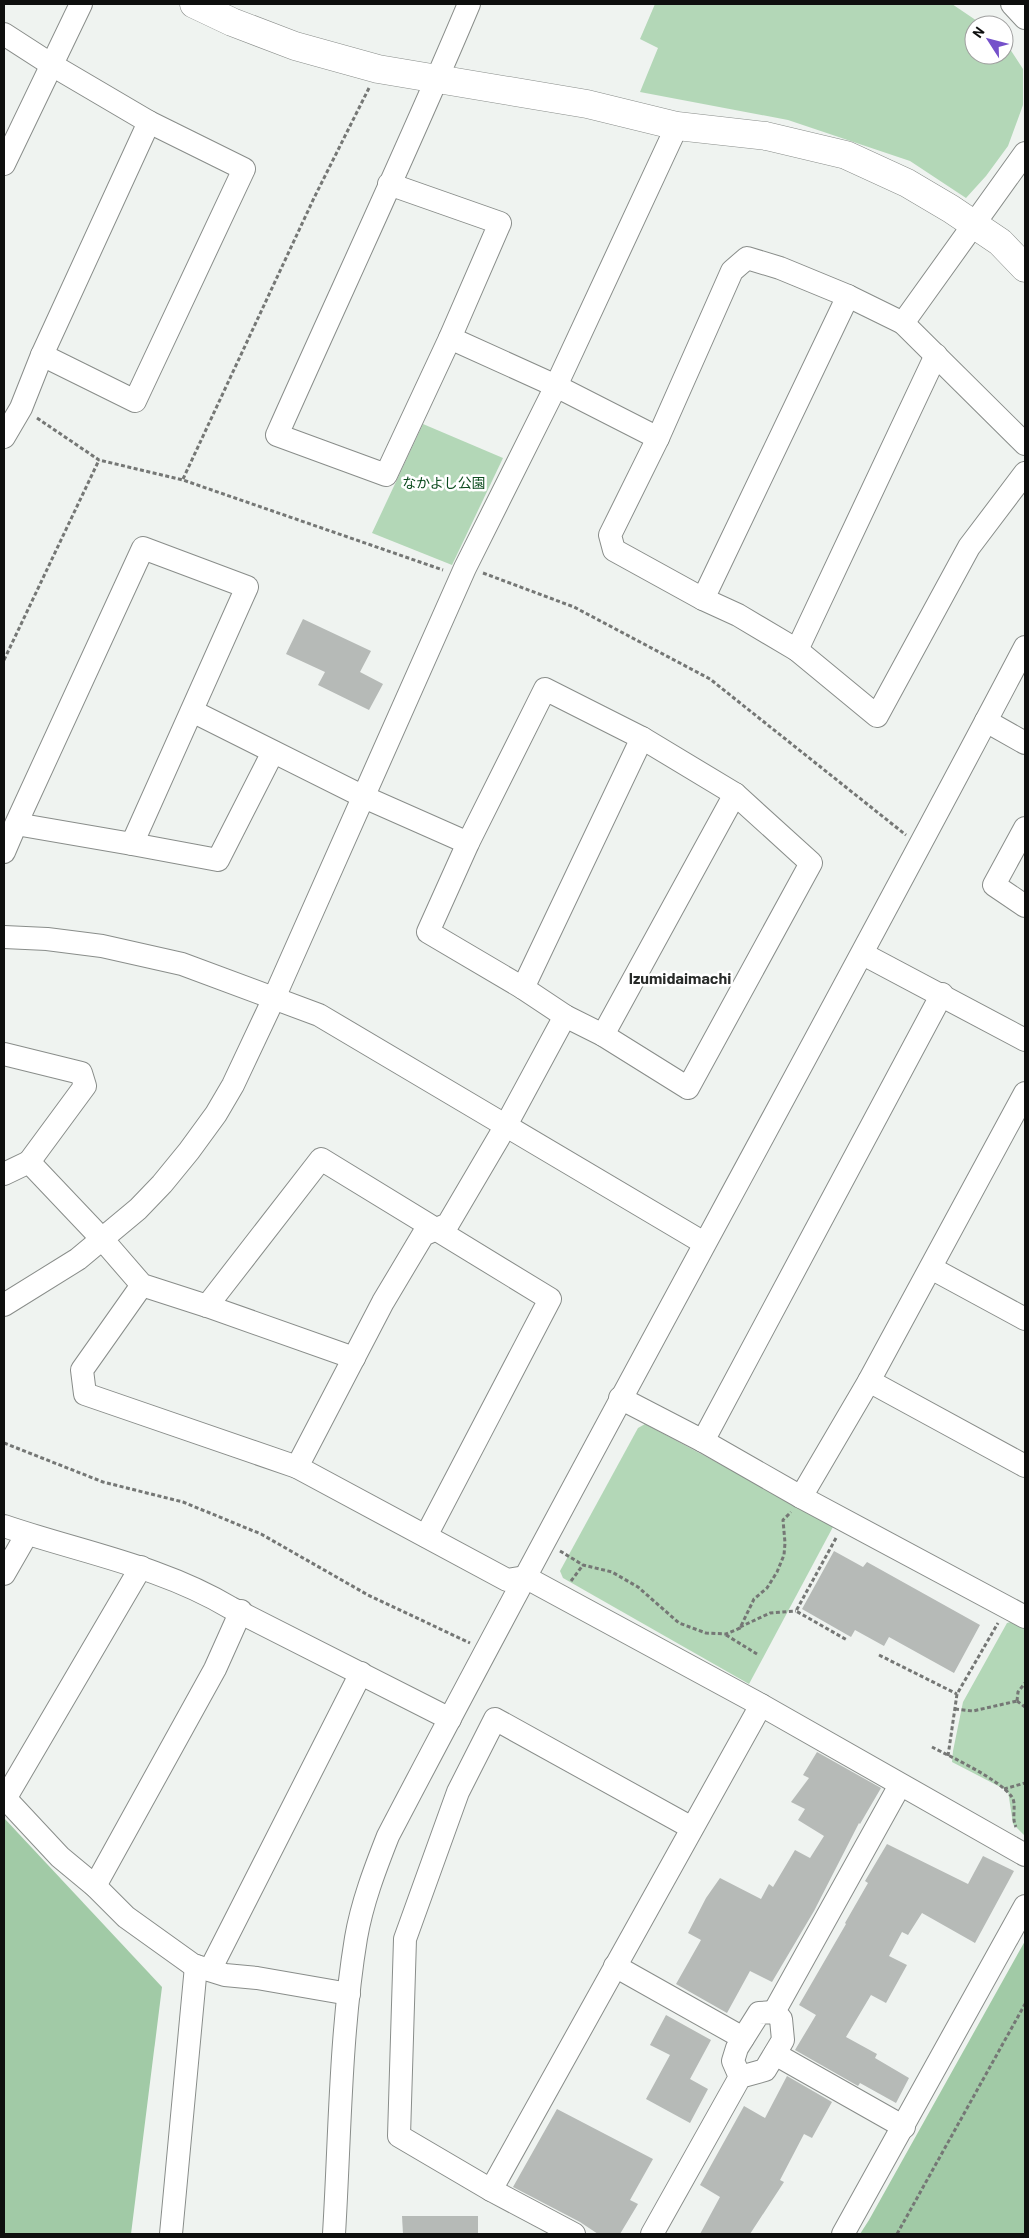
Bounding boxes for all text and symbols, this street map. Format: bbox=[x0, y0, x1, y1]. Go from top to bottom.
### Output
north arrow bbox=[964, 15, 1014, 65]
text: N bbox=[968, 23, 988, 41]
park label: なかよし公園 bbox=[402, 474, 486, 491]
district label: Izumidaimachi bbox=[629, 968, 731, 987]

